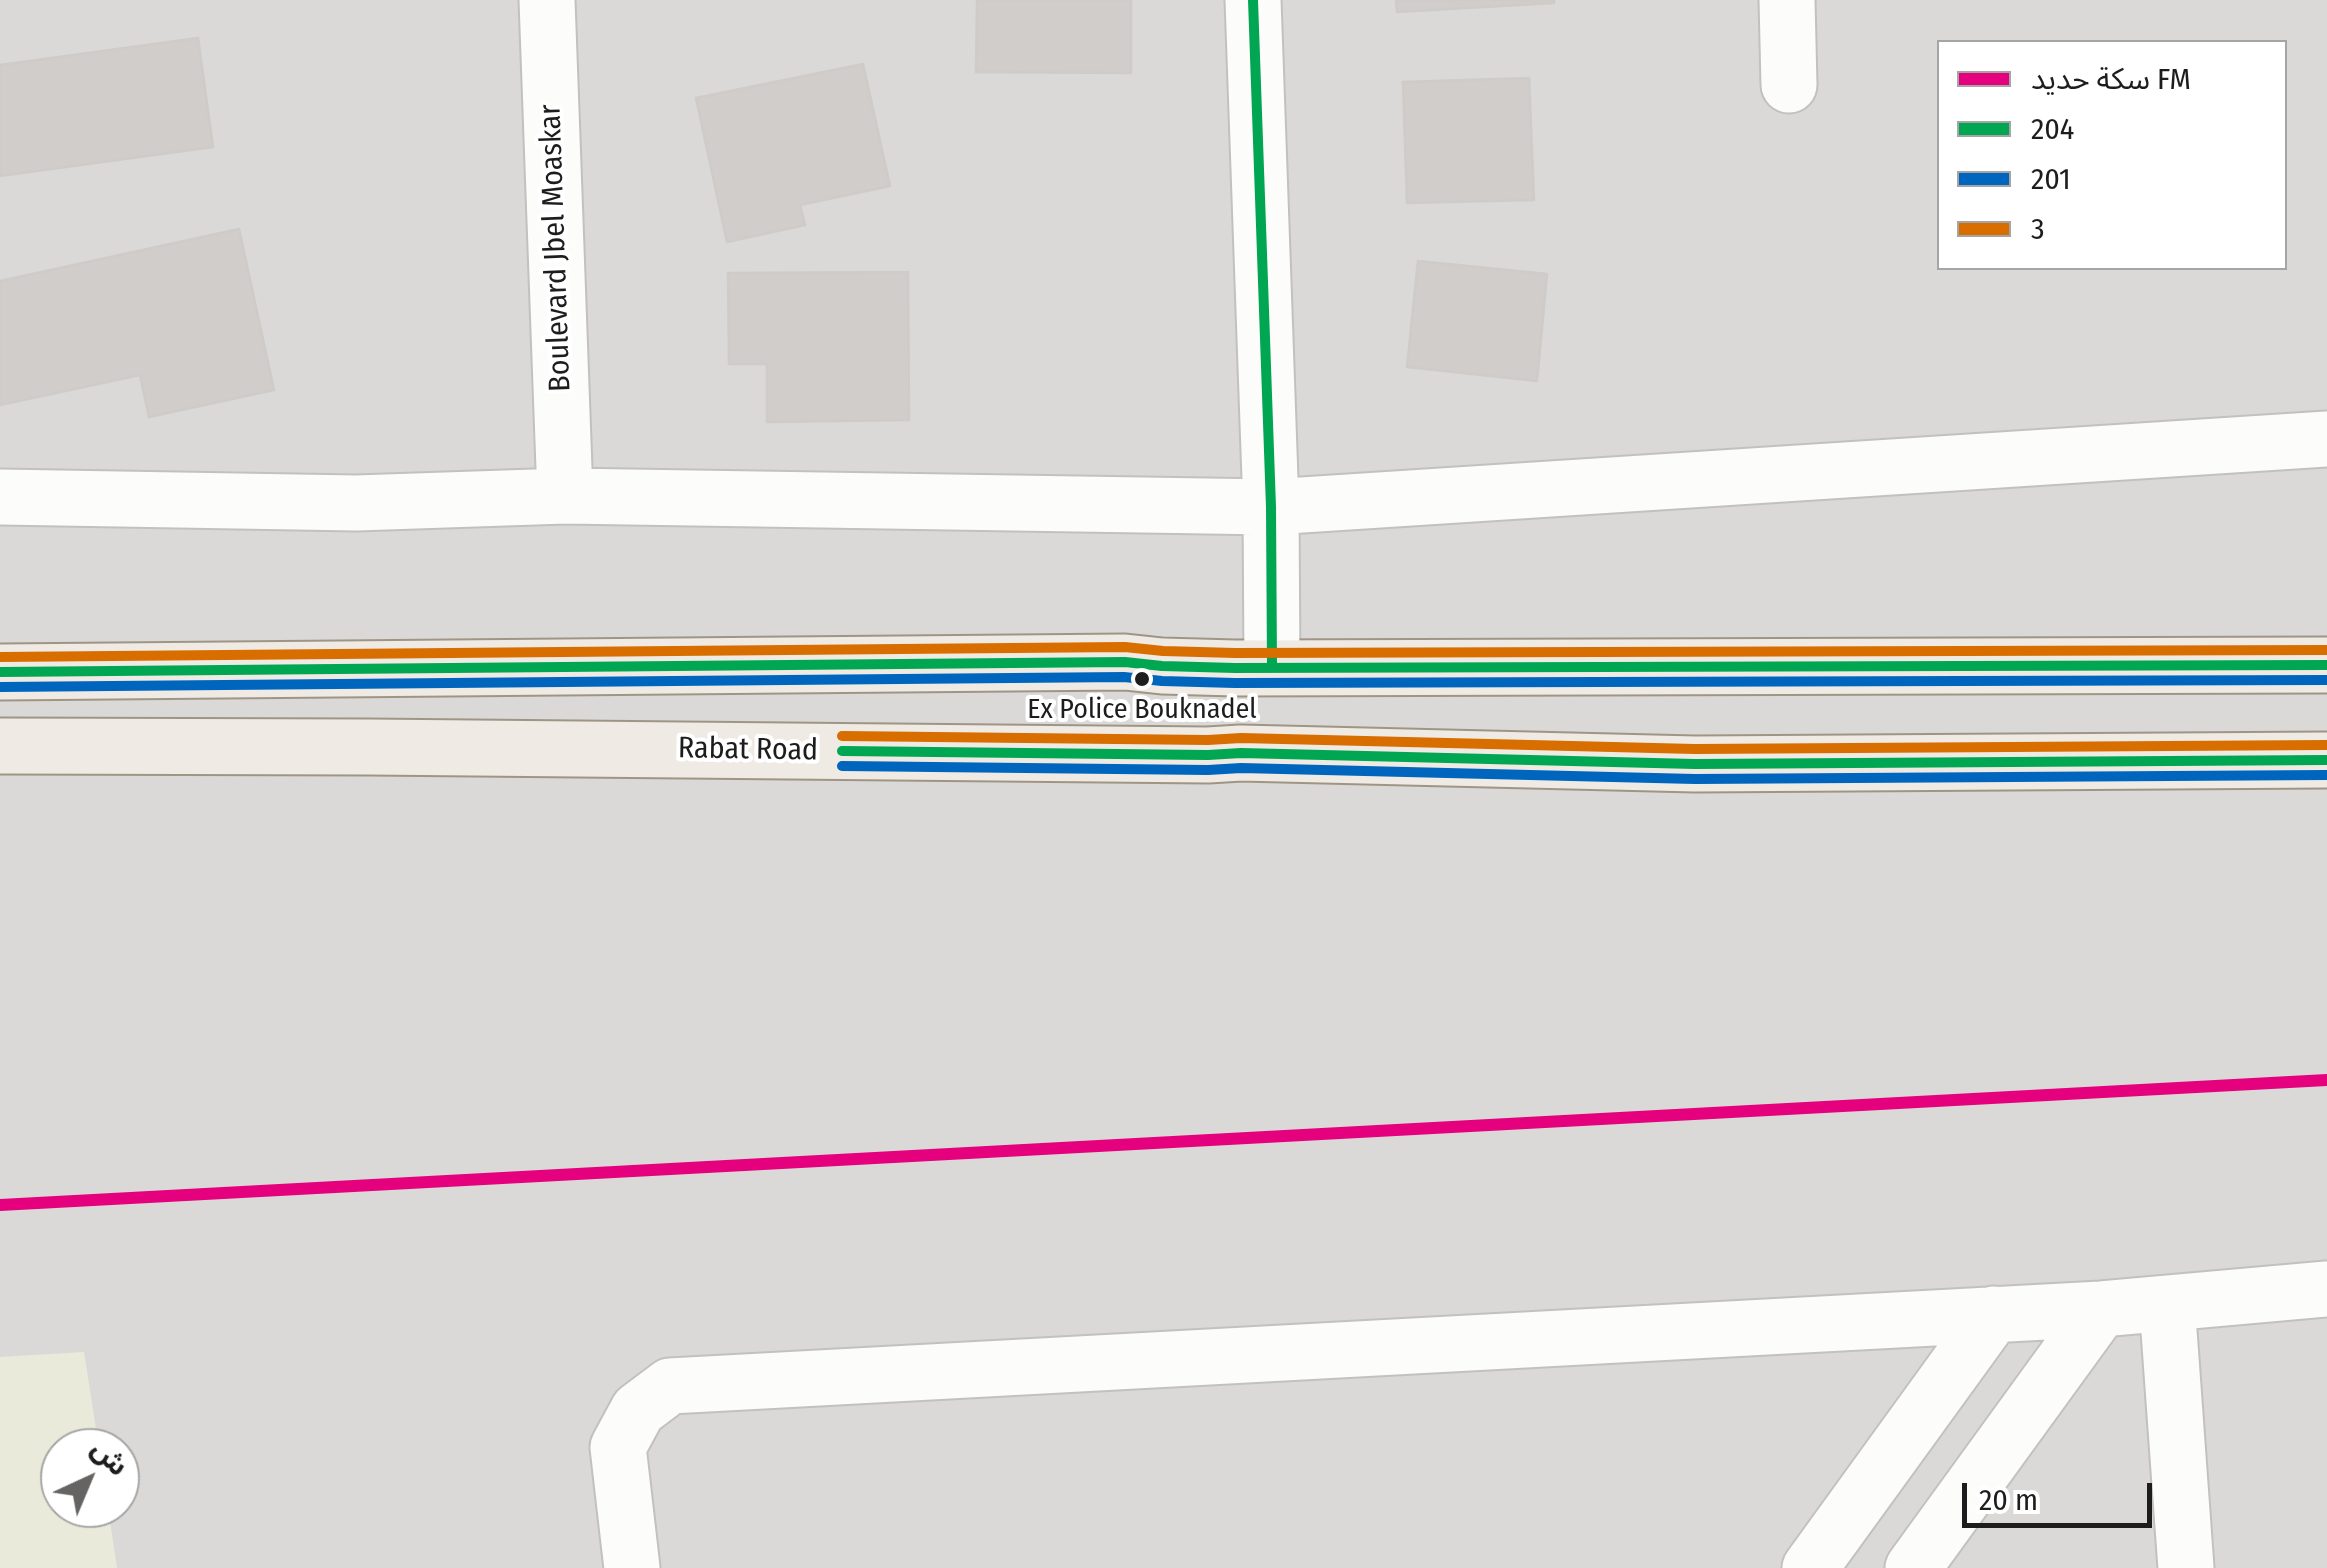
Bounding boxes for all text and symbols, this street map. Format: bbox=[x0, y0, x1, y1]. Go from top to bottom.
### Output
legend bbox=[1937, 40, 2287, 270]
text: سكة حديد FM bbox=[2031, 61, 2191, 97]
street label: Boulevard Jbel Moaskar bbox=[533, 104, 579, 392]
text: 204 bbox=[2031, 111, 2074, 147]
text: 201 bbox=[2031, 161, 2071, 197]
text: 3 bbox=[2031, 211, 2045, 247]
marker: Ex Police Bouknadel bbox=[1132, 669, 1152, 689]
place label: Ex Police Bouknadel bbox=[1027, 693, 1257, 727]
street label: Rabat Road bbox=[678, 731, 818, 769]
north arrow bbox=[40, 1428, 140, 1528]
text: ش bbox=[85, 1432, 135, 1483]
scale bar bbox=[1967, 1463, 2157, 1525]
text: 20 m bbox=[1979, 1482, 2038, 1518]

